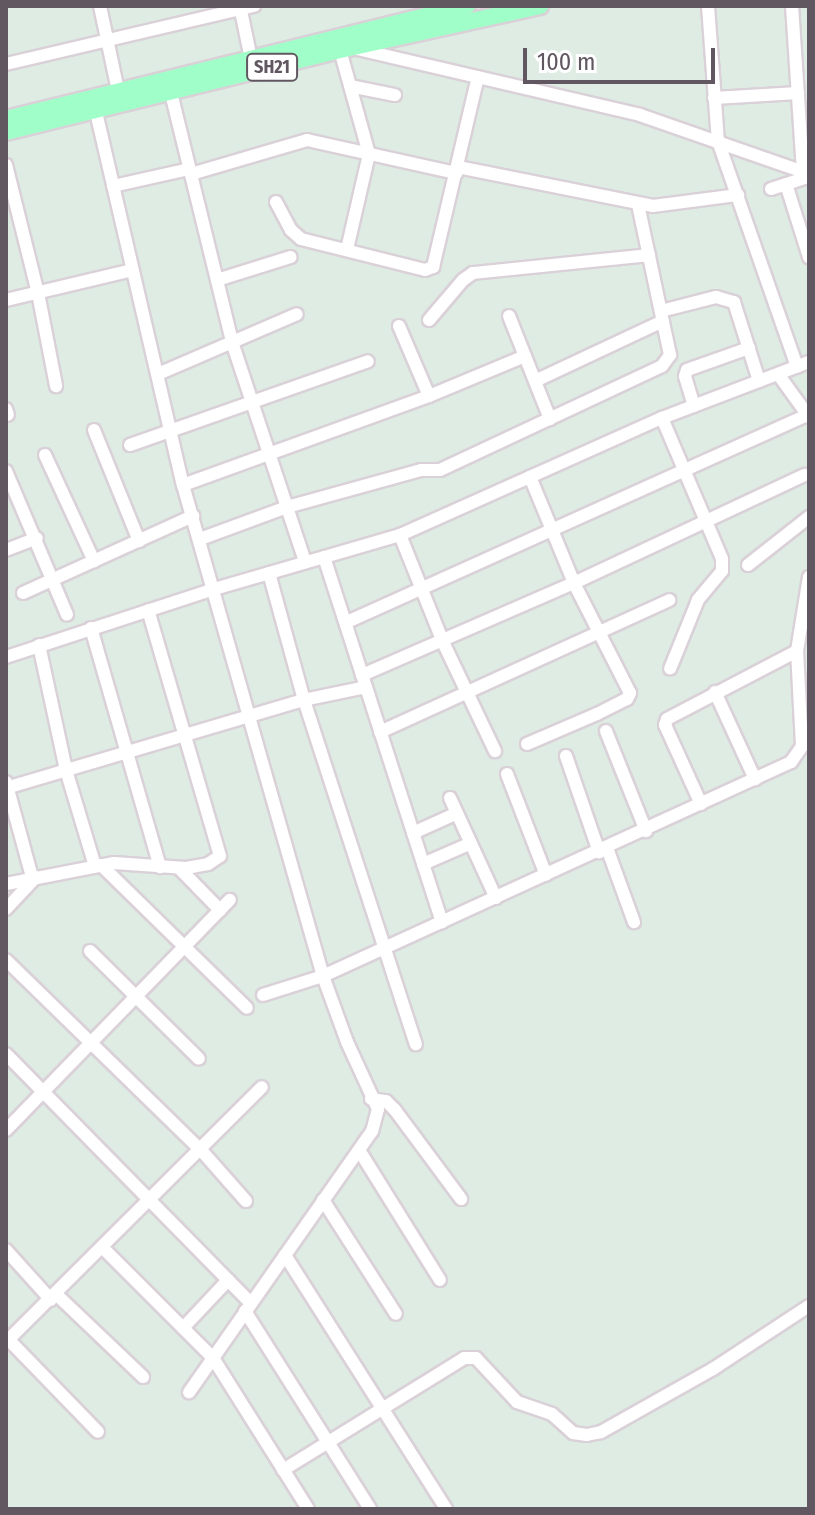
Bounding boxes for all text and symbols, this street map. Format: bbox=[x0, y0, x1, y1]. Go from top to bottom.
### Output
scale bar bbox=[527, 32, 719, 82]
text: 100 m bbox=[537, 48, 595, 76]
road number: SH21 bbox=[246, 53, 298, 81]

